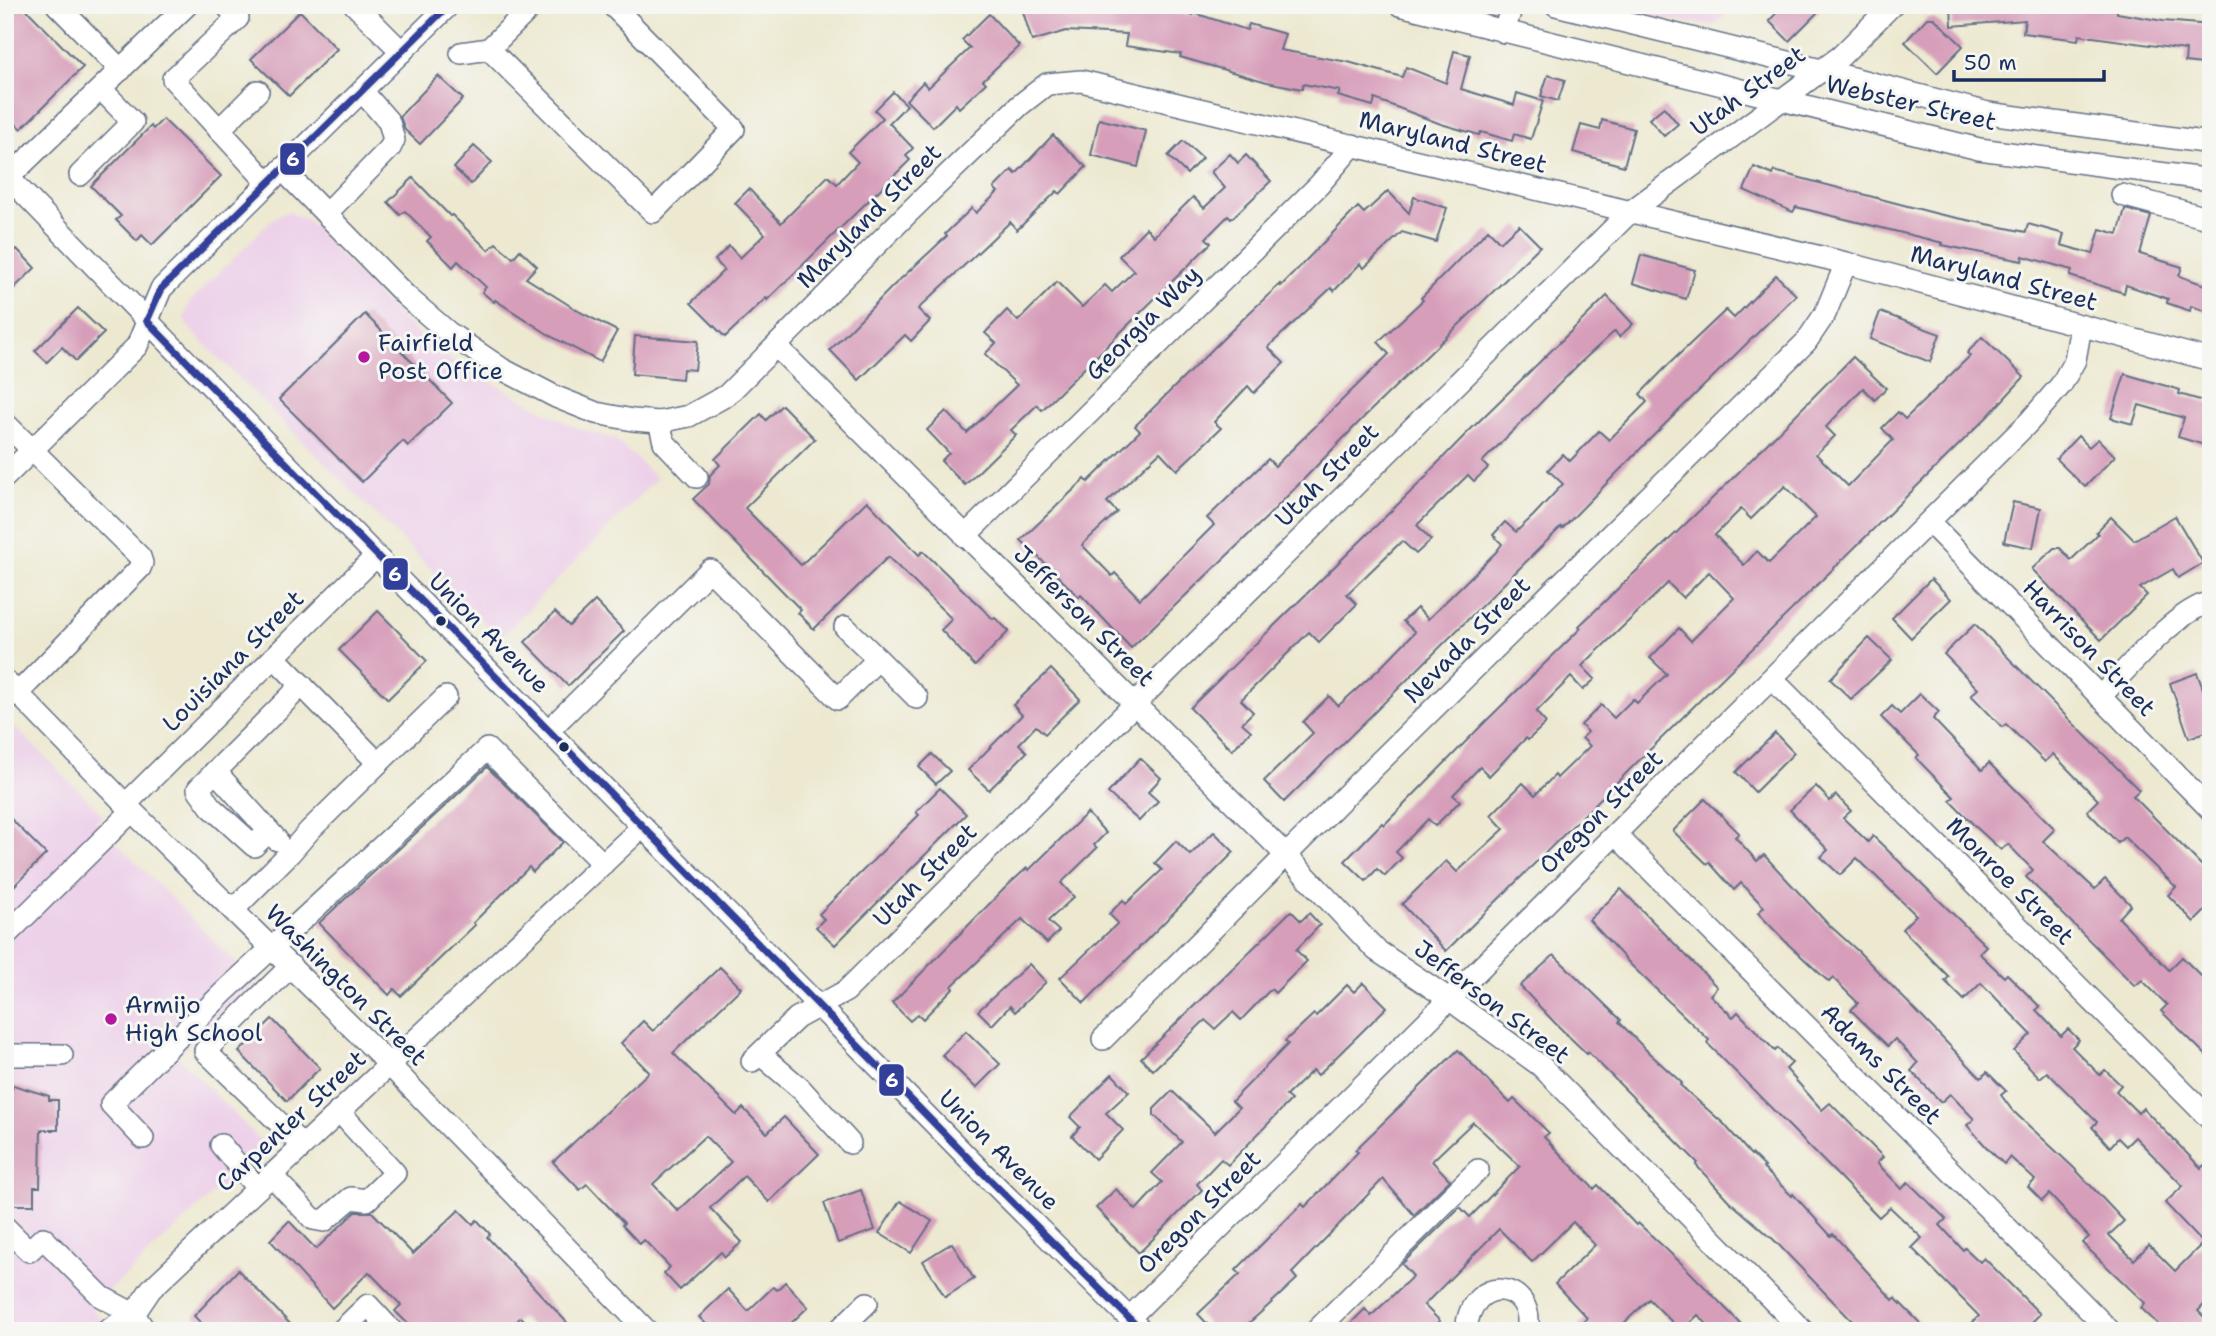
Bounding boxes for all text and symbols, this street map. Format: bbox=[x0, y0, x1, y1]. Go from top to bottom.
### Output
scale bar bbox=[1954, 38, 2104, 82]
street label: Utah Street bbox=[1684, 39, 1812, 143]
text: 50 m bbox=[1964, 49, 2017, 77]
street label: Webster Street bbox=[1823, 68, 1999, 138]
street label: Maryland Street bbox=[1356, 103, 1550, 181]
street label: Maryland Street bbox=[790, 137, 948, 295]
line badge: 6 bbox=[279, 142, 306, 176]
text: 6 bbox=[286, 147, 300, 172]
street label: Maryland Street bbox=[1907, 238, 2101, 318]
street label: Georgia Way bbox=[1079, 259, 1207, 387]
place label: Fairfield Post Office bbox=[378, 327, 503, 387]
marker: Fairfield Post Office bbox=[356, 349, 372, 365]
street label: Utah Street bbox=[1268, 416, 1386, 534]
street label: Jefferson Street bbox=[1006, 538, 1162, 694]
line badge: 6 bbox=[382, 557, 409, 591]
text: 6 bbox=[388, 562, 402, 587]
street label: Union Avenue bbox=[422, 566, 556, 700]
street label: Nevada Street bbox=[1397, 570, 1537, 710]
street label: Harrison Street bbox=[2015, 573, 2163, 723]
street label: Louisiana Street bbox=[155, 583, 311, 739]
unlabelled marker bbox=[434, 614, 448, 628]
unlabelled marker bbox=[557, 740, 571, 754]
street label: Oregon Street bbox=[1532, 743, 1670, 881]
street label: Monroe Street bbox=[1939, 810, 2081, 952]
street label: Utah Street bbox=[866, 816, 984, 934]
street label: Washington Street bbox=[258, 897, 434, 1073]
street label: Jefferson Street bbox=[1408, 933, 1576, 1071]
place label: Armijo High School bbox=[125, 989, 263, 1049]
street label: Adams Street bbox=[1814, 997, 1948, 1131]
marker: Armijo High School bbox=[103, 1011, 119, 1027]
street label: Carpenter Street bbox=[209, 1043, 373, 1199]
line badge: 6 bbox=[878, 1063, 905, 1097]
text: 6 bbox=[885, 1068, 899, 1093]
street label: Union Avenue bbox=[932, 1083, 1066, 1217]
street label: Oregon Street bbox=[1130, 1143, 1268, 1281]

